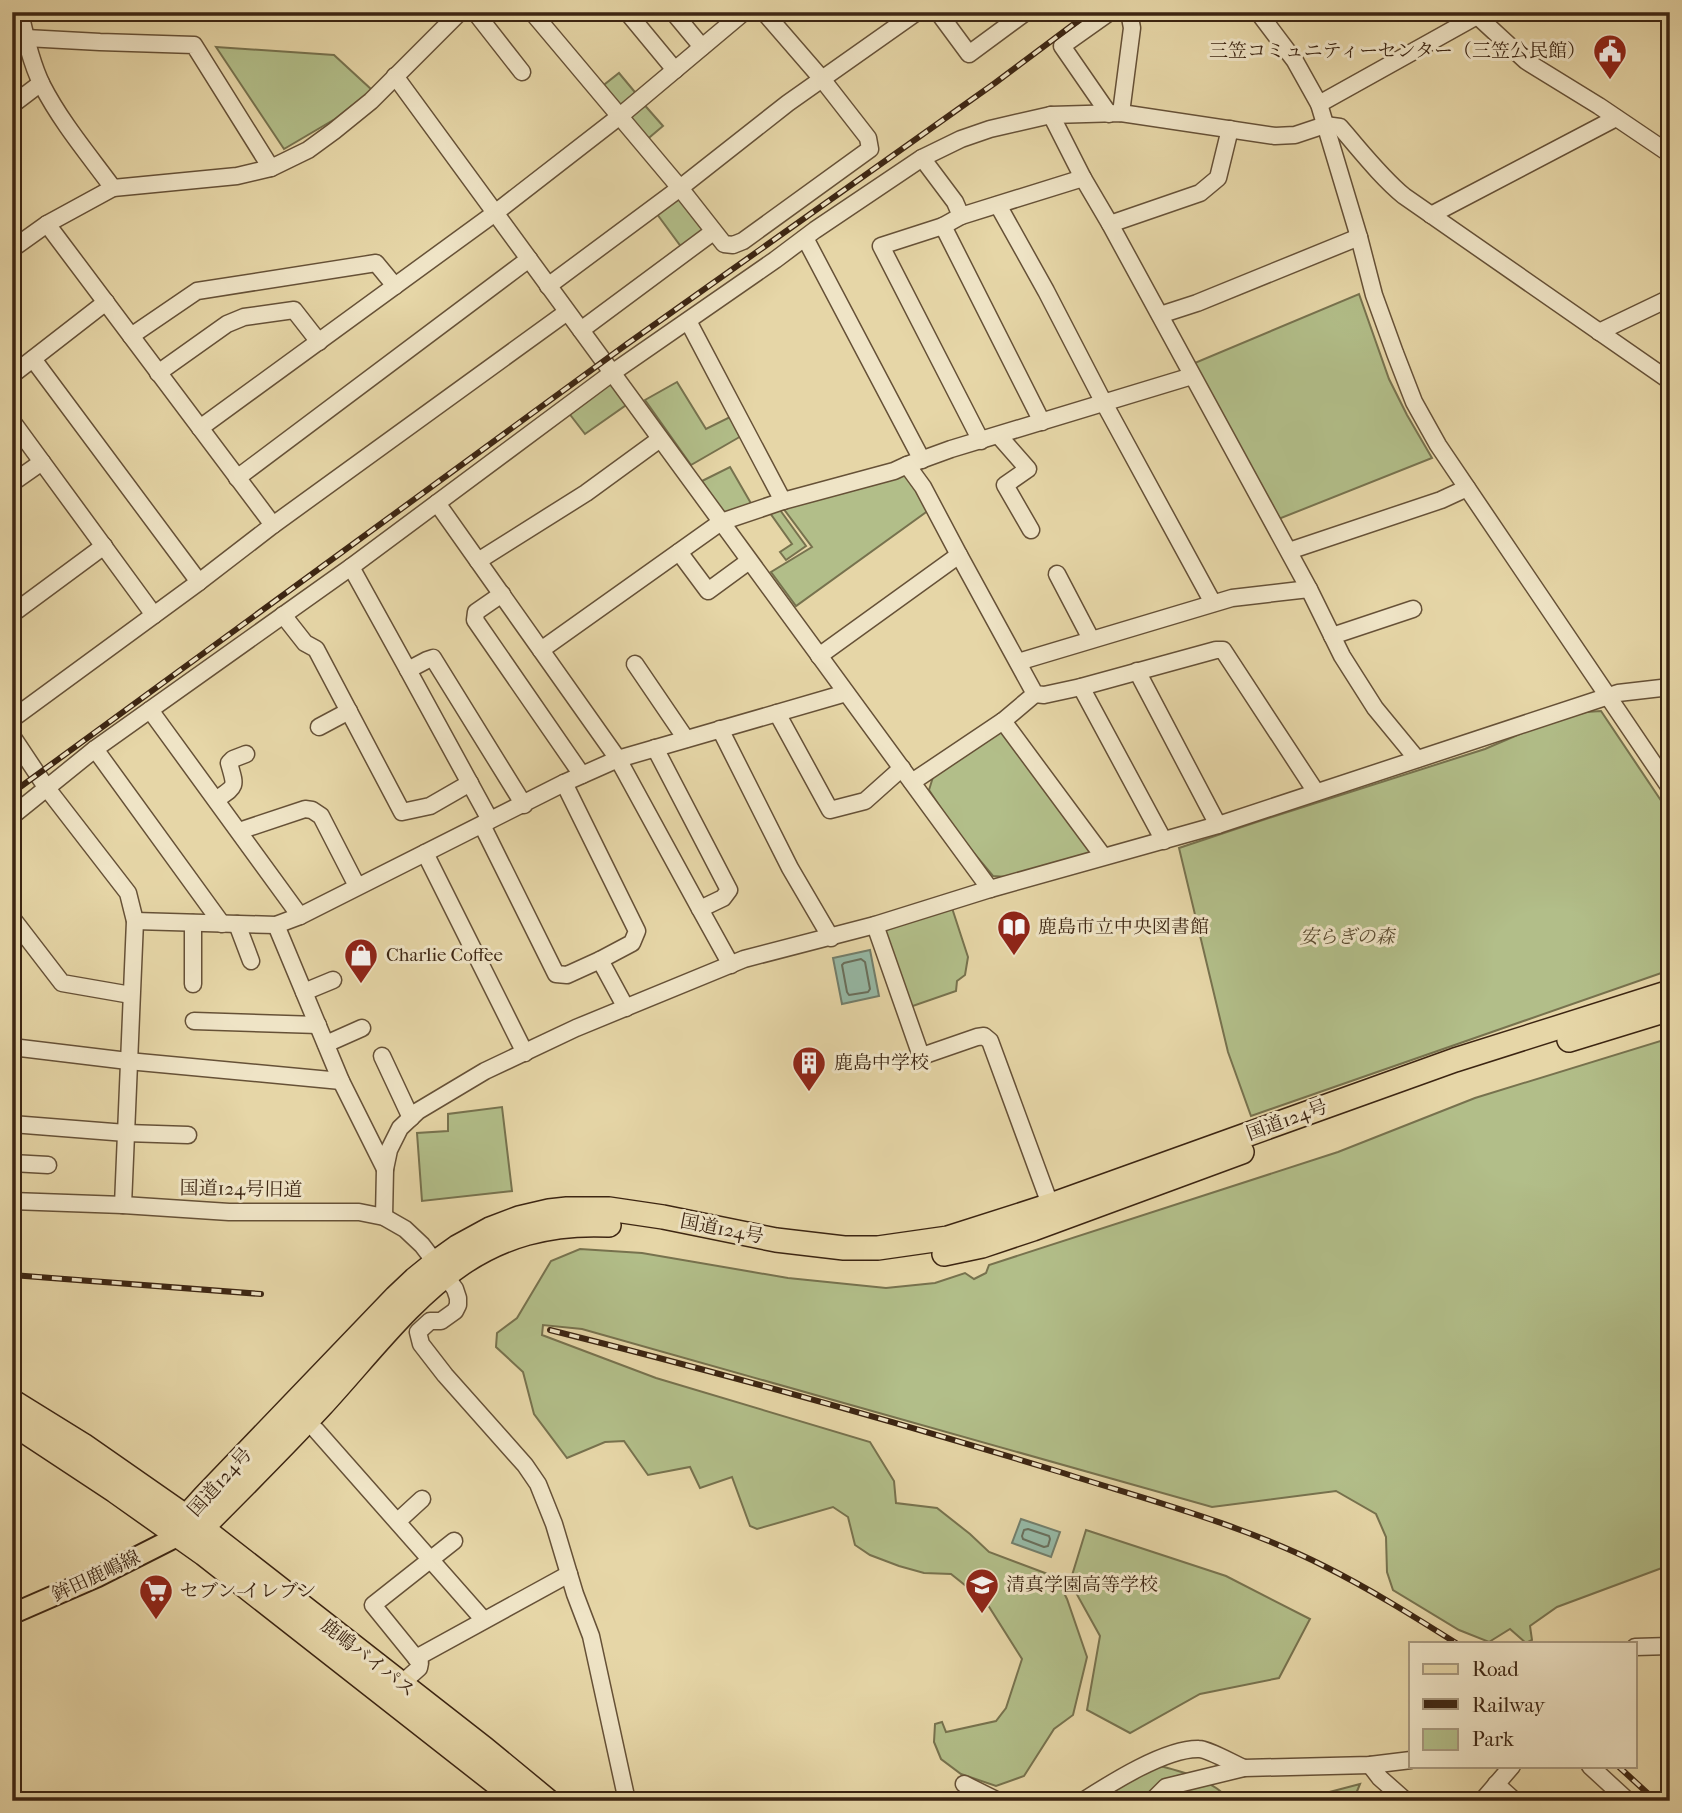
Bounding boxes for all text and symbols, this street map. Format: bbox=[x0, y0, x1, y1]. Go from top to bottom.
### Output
public building icon: 三笠コミュニティーセンター（三笠公民館） bbox=[1591, 32, 1629, 81]
place label: 三笠コミュニティーセンター（三笠公民館） bbox=[1209, 40, 1586, 62]
library icon: 鹿島市立中央図書館 bbox=[995, 908, 1033, 957]
place label: 鹿島市立中央図書館 bbox=[1038, 916, 1209, 938]
park label: 安らぎの森 bbox=[1299, 926, 1396, 948]
shop icon: Charlie Coffee bbox=[342, 936, 380, 985]
place label: Charlie Coffee bbox=[386, 944, 503, 966]
building icon: 鹿島中学校 bbox=[790, 1044, 828, 1093]
place label: 鹿島中学校 bbox=[834, 1052, 929, 1074]
street label: 国道124号 bbox=[1243, 1095, 1331, 1145]
street label: 国道124号旧道 bbox=[179, 1177, 303, 1201]
street label: 国道124号 bbox=[678, 1210, 766, 1248]
street label: 国道124号 bbox=[183, 1443, 257, 1521]
street label: 鉾田鹿嶋線 bbox=[48, 1546, 144, 1606]
school or university icon: 清真学園高等学校 bbox=[963, 1566, 1001, 1615]
supermarket icon: セブン-イレブン bbox=[137, 1572, 175, 1621]
place label: 清真学園高等学校 bbox=[1006, 1574, 1158, 1596]
place label: セブン-イレブン bbox=[180, 1580, 316, 1602]
street label: 鹿嶋バイパス bbox=[316, 1614, 420, 1702]
legend bbox=[1409, 1642, 1636, 1768]
text: Road bbox=[1472, 1657, 1519, 1681]
text: Railway bbox=[1472, 1693, 1546, 1717]
text: Park bbox=[1472, 1727, 1514, 1751]

